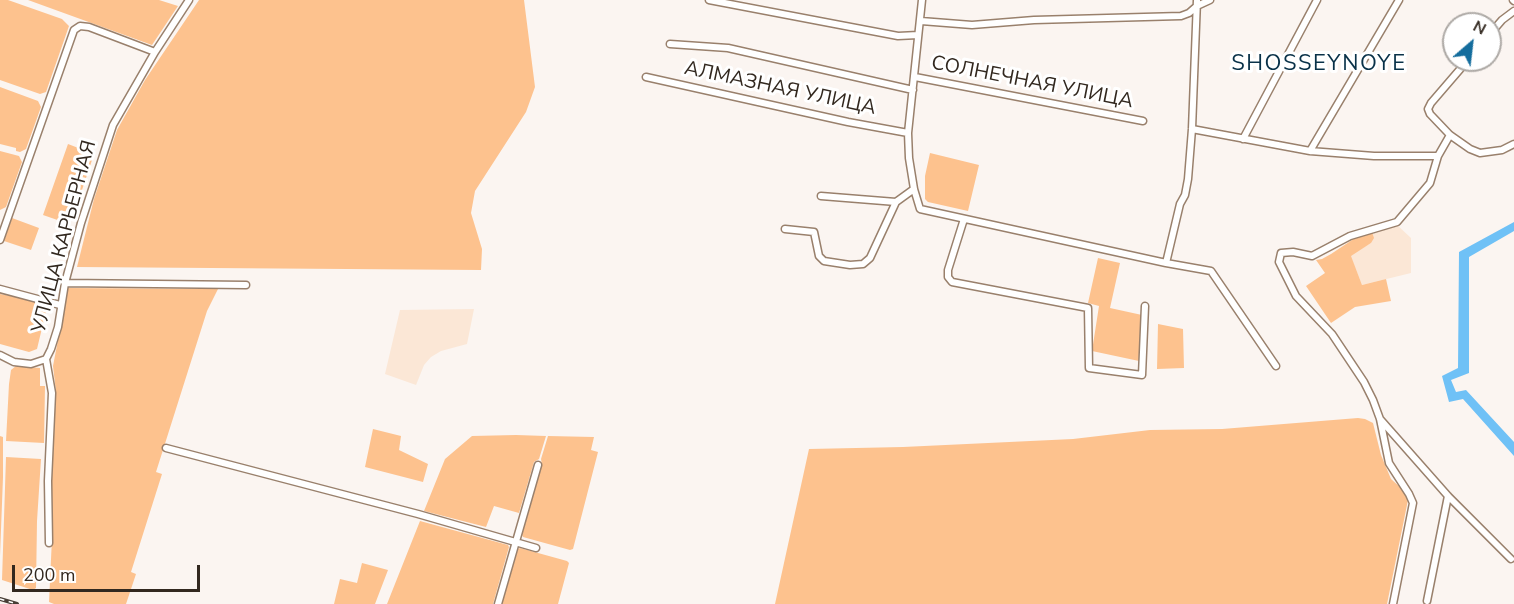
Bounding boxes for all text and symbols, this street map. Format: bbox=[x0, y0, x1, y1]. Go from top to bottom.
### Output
north arrow bbox=[1442, 12, 1502, 72]
text: N bbox=[1469, 15, 1490, 40]
street label: СОЛНЕЧНАЯ УЛИЦА bbox=[929, 52, 1135, 114]
district label: SHOSSEYNOYE bbox=[1231, 52, 1407, 78]
street label: АЛМАЗНАЯ УЛИЦА bbox=[682, 57, 878, 121]
street label: УЛИЦА КАРЬЕРНАЯ bbox=[28, 138, 102, 336]
scale bar bbox=[15, 553, 202, 591]
text: 200 m bbox=[23, 563, 75, 587]

